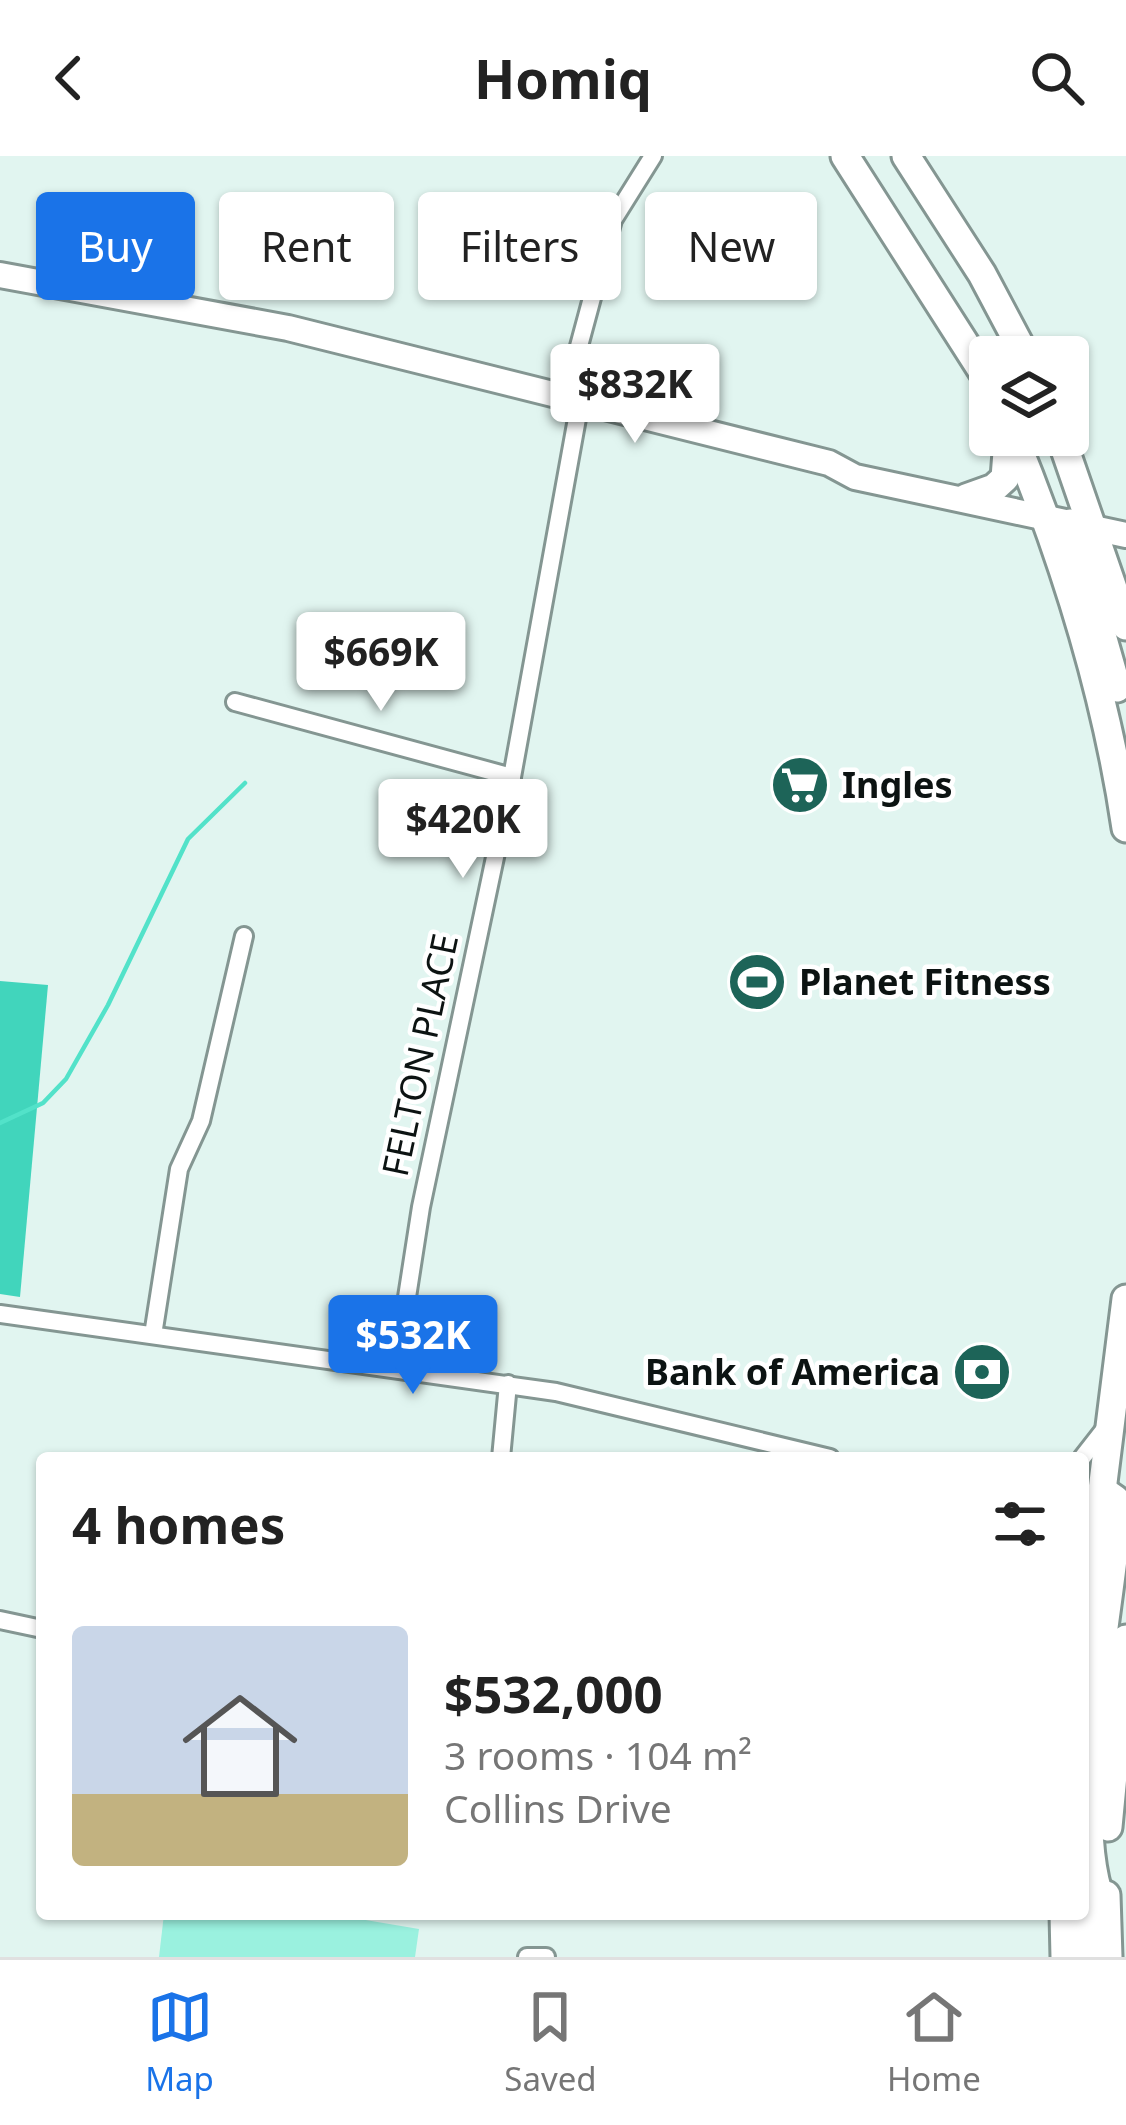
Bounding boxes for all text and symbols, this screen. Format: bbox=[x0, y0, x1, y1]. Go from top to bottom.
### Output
text: Homiq bbox=[474, 41, 652, 115]
icon: back bbox=[36, 45, 102, 111]
icon: search bbox=[1024, 45, 1090, 111]
chip: Buy bbox=[36, 192, 195, 300]
chip: Rent bbox=[219, 192, 394, 300]
chip: Filters bbox=[418, 192, 621, 300]
chip: New bbox=[645, 192, 817, 300]
map controls bbox=[969, 336, 1089, 456]
button: layers bbox=[969, 336, 1089, 456]
pin: $832K bbox=[551, 344, 719, 446]
text: $832K bbox=[577, 356, 693, 409]
pin: $669K bbox=[297, 612, 465, 714]
text: $669K bbox=[323, 624, 439, 677]
supermarket icon: Ingles bbox=[769, 754, 831, 816]
place label: Ingles bbox=[842, 760, 952, 809]
pin: $420K bbox=[379, 779, 547, 881]
text: $420K bbox=[405, 791, 521, 844]
street label: FELTON PLACE bbox=[370, 929, 469, 1181]
sports icon: Planet Fitness bbox=[726, 951, 788, 1013]
place label: Planet Fitness bbox=[799, 957, 1051, 1006]
pin: $532K bbox=[329, 1295, 497, 1397]
text: $532K bbox=[355, 1307, 471, 1360]
bank icon: Bank of America bbox=[951, 1341, 1013, 1403]
place label: Bank of America bbox=[645, 1347, 940, 1396]
text: 4 homes bbox=[72, 1489, 285, 1559]
icon: filters bbox=[987, 1491, 1053, 1557]
text: $532,000 bbox=[444, 1658, 663, 1728]
icon: home bbox=[168, 1674, 312, 1818]
text: 3 rooms · 104 m² bbox=[444, 1728, 752, 1781]
text: Collins Drive bbox=[444, 1781, 672, 1834]
tab: Map bbox=[145, 1984, 214, 2101]
tab: Saved bbox=[504, 1984, 597, 2101]
tab: Home bbox=[887, 1984, 981, 2101]

